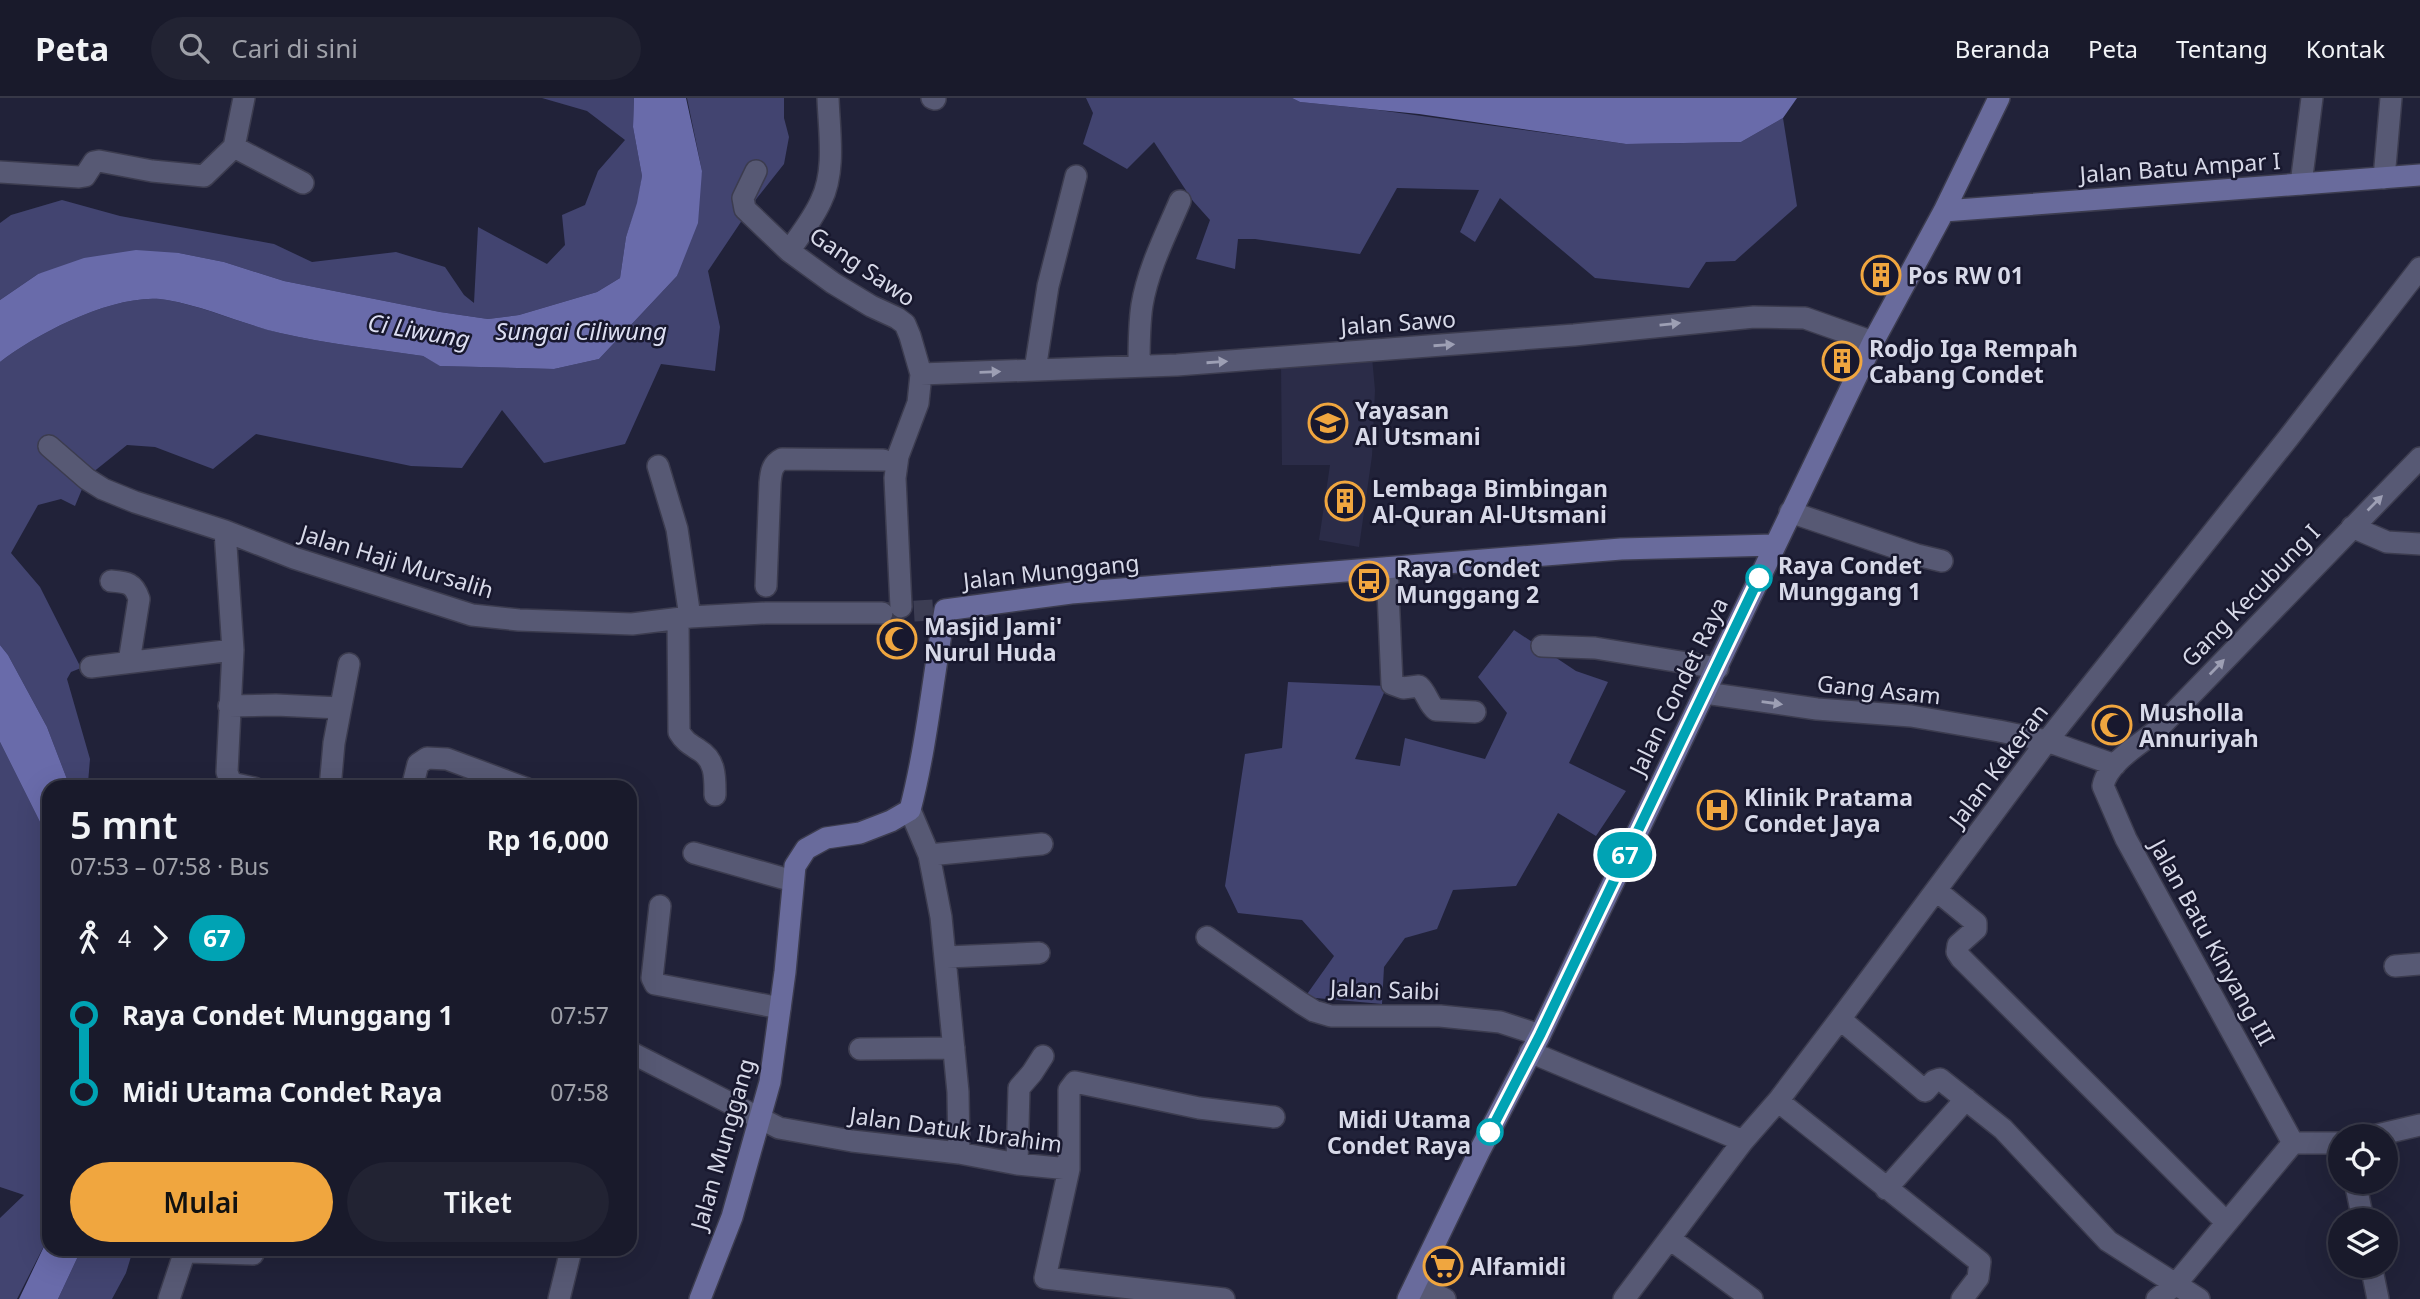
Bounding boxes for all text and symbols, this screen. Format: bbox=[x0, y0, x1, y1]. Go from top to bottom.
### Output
search box bbox=[151, 17, 641, 80]
text: Peta bbox=[35, 26, 109, 71]
icon: search bbox=[175, 29, 213, 67]
text: Cari di sini bbox=[231, 30, 358, 66]
text: Beranda bbox=[1955, 32, 2050, 65]
text: Peta bbox=[2088, 32, 2138, 65]
text: Tentang bbox=[2176, 32, 2268, 65]
text: Kontak bbox=[2306, 32, 2385, 65]
street label: Jalan Batu Ampar I bbox=[2077, 144, 2281, 190]
street label: Gang Sawo bbox=[804, 219, 922, 313]
building icon: Pos RW 01 bbox=[1860, 254, 1902, 296]
place label: Pos RW 01 bbox=[1908, 259, 2024, 291]
street label: Jalan Sawo bbox=[1337, 302, 1457, 342]
water label: Ci Liwung bbox=[365, 305, 473, 355]
water label: Sungai Ciliwung bbox=[495, 314, 667, 347]
one-way arrow bbox=[1660, 318, 1682, 329]
place label: Rodjo Iga Rempah Cabang Condet bbox=[1869, 332, 2078, 390]
one-way arrow bbox=[1433, 339, 1455, 350]
building icon: Rodjo Iga Rempah Cabang Condet bbox=[1821, 340, 1863, 382]
one-way arrow bbox=[1206, 356, 1228, 367]
one-way arrow bbox=[979, 366, 1001, 377]
place label: Yayasan Al Utsmani bbox=[1355, 394, 1481, 452]
school or university icon: Yayasan Al Utsmani bbox=[1307, 402, 1349, 444]
place label: Lembaga Bimbingan Al-Quran Al-Utsmani bbox=[1372, 472, 1608, 530]
building icon: Lembaga Bimbingan Al-Quran Al-Utsmani bbox=[1324, 480, 1366, 522]
one-way arrow bbox=[2367, 495, 2383, 512]
street label: Jalan Haji Mursalih bbox=[294, 516, 498, 606]
street label: Gang Kecubung I bbox=[2174, 517, 2326, 673]
street label: Jalan Munggang bbox=[959, 546, 1141, 596]
place label: Raya Condet Munggang 1 bbox=[1778, 549, 1922, 607]
place label: Raya Condet Munggang 2 bbox=[1396, 552, 1540, 610]
bus stop icon: Raya Condet Munggang 2 bbox=[1348, 560, 1390, 602]
marker: Raya Condet Munggang 1 bbox=[1746, 565, 1772, 591]
street label: Jalan Condet Raya bbox=[1620, 592, 1735, 782]
place label: Masjid Jami' Nurul Huda bbox=[924, 610, 1062, 668]
mosque icon: Masjid Jami' Nurul Huda bbox=[876, 618, 918, 660]
one-way arrow bbox=[2209, 659, 2225, 676]
street label: Gang Asam bbox=[1816, 667, 1942, 711]
place label: Musholla Annuriyah bbox=[2139, 696, 2259, 754]
street label: Jalan Kekeran bbox=[1940, 697, 2055, 835]
one-way arrow bbox=[1762, 698, 1784, 709]
mosque icon: Musholla Annuriyah bbox=[2091, 704, 2133, 746]
place label: Klinik Pratama Condet Jaya bbox=[1744, 781, 1913, 839]
hospital icon: Klinik Pratama Condet Jaya bbox=[1696, 789, 1738, 831]
text: 5 mnt bbox=[70, 798, 178, 850]
text: Rp 16,000 bbox=[487, 822, 609, 858]
street label: Jalan Batu Kinyang III bbox=[2142, 831, 2283, 1051]
line badge: 67 bbox=[1594, 832, 1656, 878]
text: 67 bbox=[1611, 838, 1639, 871]
text: 07:53 – 07:58 · Bus bbox=[70, 850, 269, 882]
icon: walk bbox=[70, 919, 108, 957]
icon: forward bbox=[141, 919, 179, 957]
text: 67 bbox=[203, 921, 231, 954]
text: 4 bbox=[118, 922, 131, 954]
street label: Jalan Saibi bbox=[1328, 971, 1440, 1007]
text: Raya Condet Munggang 1 bbox=[122, 997, 453, 1033]
text: 07:57 bbox=[550, 999, 609, 1031]
street label: Jalan Munggang bbox=[682, 1054, 762, 1235]
text: Midi Utama Condet Raya bbox=[122, 1074, 442, 1110]
text: 07:58 bbox=[550, 1076, 609, 1108]
street label: Jalan Datuk Ibrahim bbox=[846, 1098, 1064, 1160]
place label: Midi Utama Condet Raya bbox=[1327, 1103, 1471, 1161]
marker: Midi Utama Condet Raya bbox=[1477, 1119, 1503, 1145]
map controls bbox=[2328, 1124, 2398, 1278]
button: locate bbox=[2328, 1124, 2398, 1194]
button: Mulai bbox=[70, 1162, 333, 1242]
button: Tiket bbox=[347, 1162, 609, 1242]
button: layers bbox=[2328, 1208, 2398, 1278]
supermarket icon: Alfamidi bbox=[1422, 1245, 1464, 1287]
place label: Alfamidi bbox=[1470, 1250, 1566, 1282]

